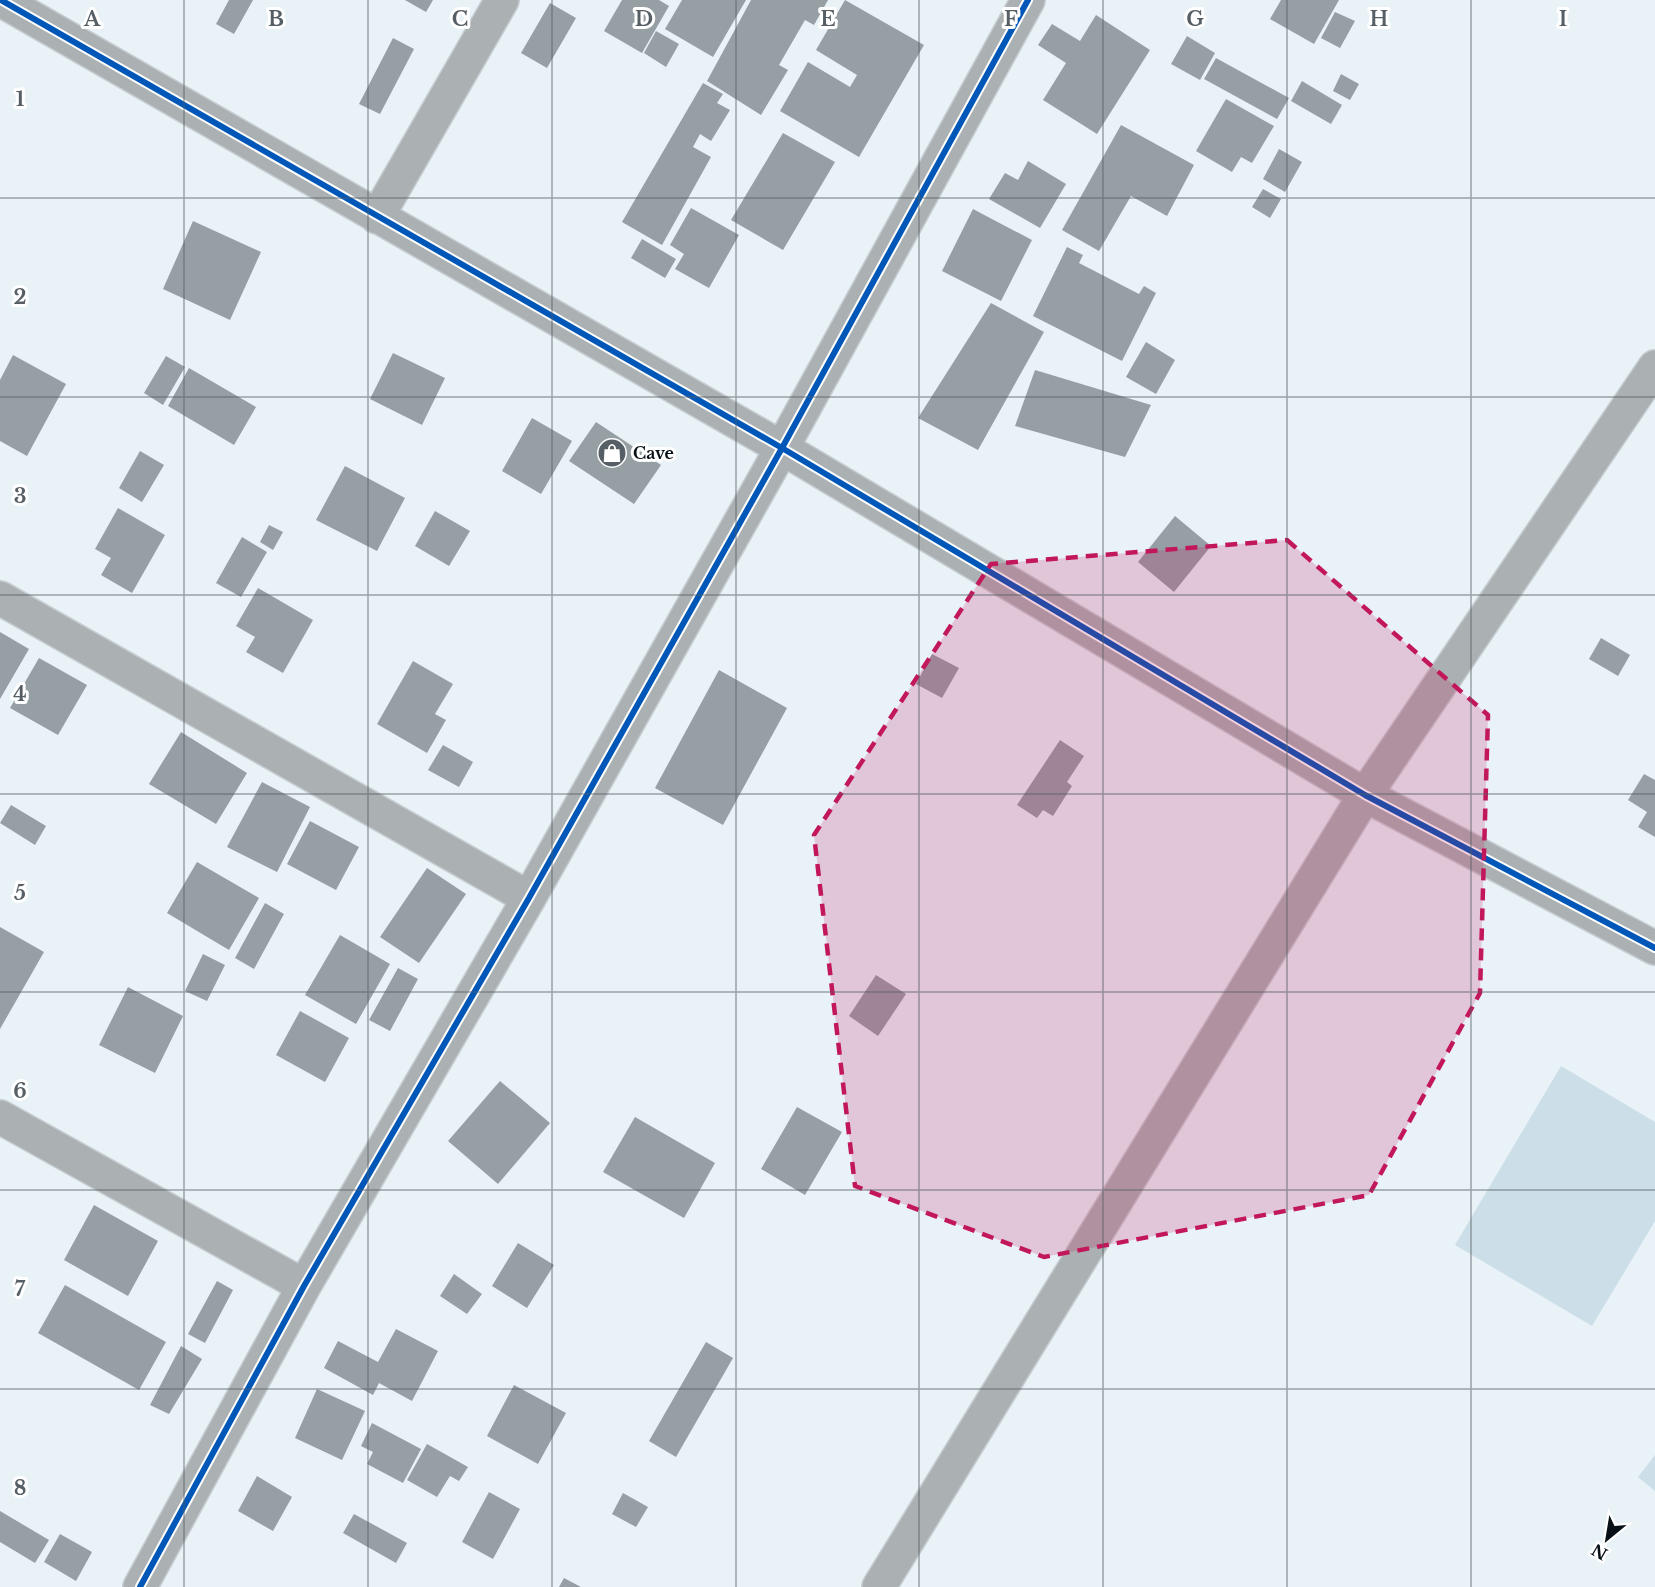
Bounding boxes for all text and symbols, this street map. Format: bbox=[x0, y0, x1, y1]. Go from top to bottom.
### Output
text: A bbox=[83, 7, 101, 31]
text: B bbox=[268, 7, 284, 31]
text: C bbox=[452, 7, 468, 31]
text: D bbox=[635, 7, 653, 31]
text: E bbox=[820, 7, 836, 31]
text: F bbox=[1004, 7, 1018, 31]
text: G bbox=[1186, 7, 1204, 31]
text: H bbox=[1370, 7, 1389, 31]
text: I bbox=[1559, 7, 1567, 31]
text: 1 bbox=[16, 87, 25, 111]
text: 2 bbox=[13, 285, 27, 309]
shop icon: Cave bbox=[596, 437, 628, 469]
place label: Cave bbox=[633, 443, 674, 463]
text: 3 bbox=[14, 484, 26, 508]
text: 4 bbox=[13, 682, 27, 706]
text: 5 bbox=[14, 881, 26, 905]
text: 6 bbox=[13, 1079, 27, 1103]
text: 7 bbox=[15, 1277, 26, 1301]
text: 8 bbox=[14, 1476, 26, 1500]
north arrow bbox=[1577, 1509, 1637, 1569]
text: N bbox=[1588, 1540, 1611, 1564]

